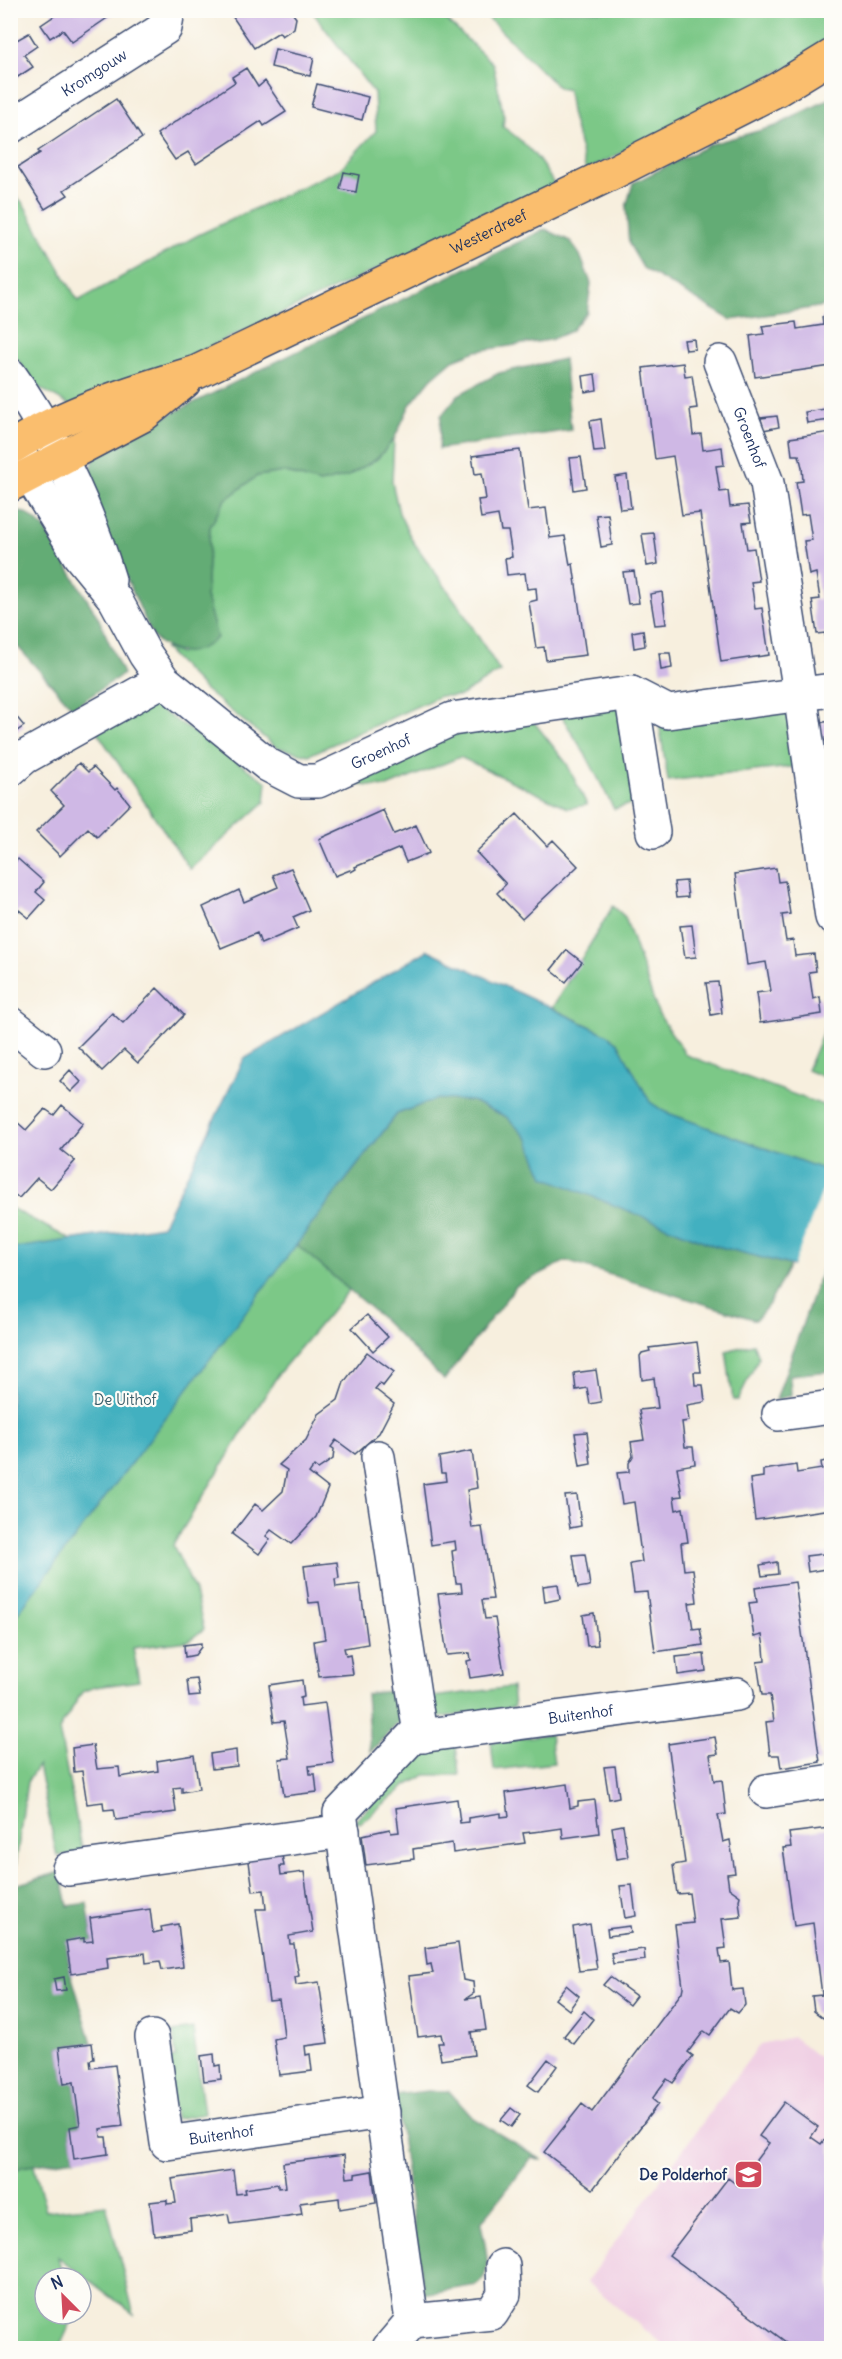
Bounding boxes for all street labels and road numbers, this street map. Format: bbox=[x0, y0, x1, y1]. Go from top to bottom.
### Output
street label: Kromgouw bbox=[58, 45, 131, 101]
street label: Westerdreef bbox=[447, 205, 531, 258]
street label: Groenhof bbox=[729, 404, 771, 472]
street label: Groenhof bbox=[348, 729, 415, 773]
street label: Buitenhof bbox=[547, 1700, 616, 1728]
street label: Buitenhof bbox=[188, 2120, 256, 2149]

